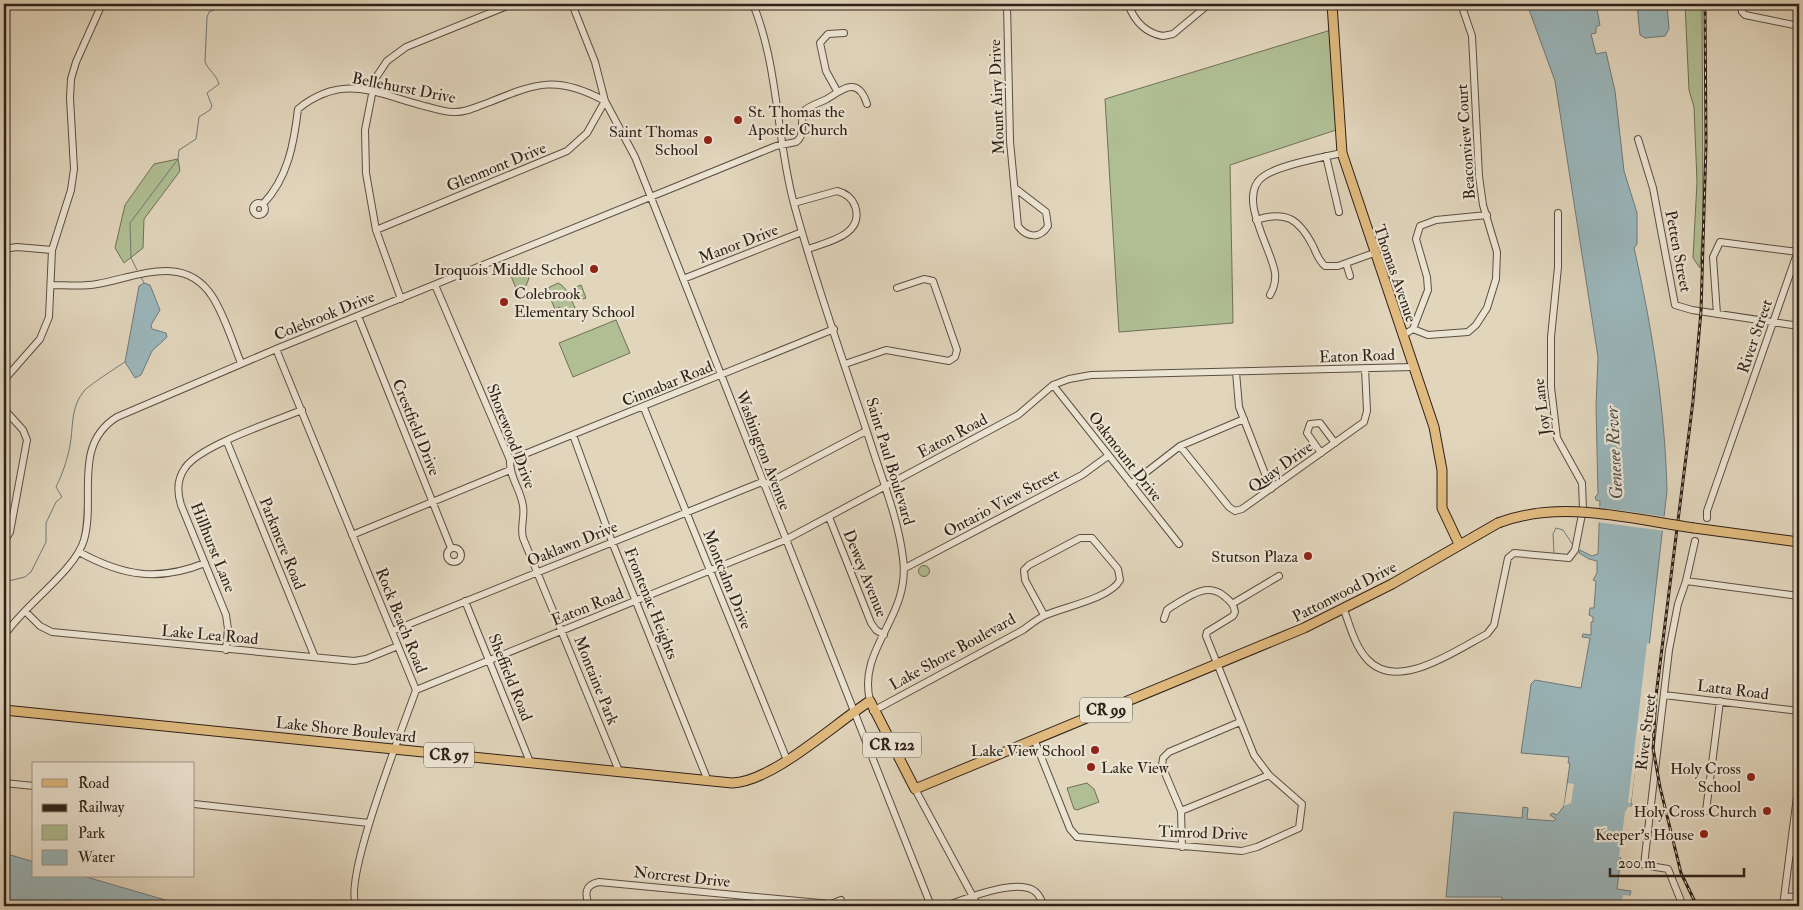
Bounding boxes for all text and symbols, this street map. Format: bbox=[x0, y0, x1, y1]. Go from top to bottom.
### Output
street label: Mount Airy Drive bbox=[985, 39, 1009, 155]
street label: Bellehurst Drive bbox=[350, 68, 458, 108]
street label: Beaconview Court bbox=[1452, 83, 1480, 200]
place label: St. Thomas the Apostle Church bbox=[747, 102, 848, 141]
marker: St. Thomas the Apostle Church bbox=[732, 114, 744, 126]
place label: Saint Thomas School bbox=[609, 122, 698, 160]
marker: Saint Thomas School bbox=[702, 134, 714, 146]
street label: Glenmont Drive bbox=[444, 138, 549, 196]
street label: Petten Street bbox=[1660, 209, 1696, 294]
street label: Manor Drive bbox=[696, 219, 781, 268]
street label: Thomas Avenue bbox=[1369, 222, 1421, 325]
place label: Iroquois Middle School bbox=[434, 260, 584, 280]
marker: Iroquois Middle School bbox=[588, 263, 600, 275]
place label: Colebrook Elementary School bbox=[514, 284, 635, 322]
street label: Colebrook Drive bbox=[271, 287, 378, 345]
marker: Colebrook Elementary School bbox=[498, 296, 510, 308]
street label: River Street bbox=[1733, 297, 1777, 376]
street label: Eaton Road bbox=[1319, 345, 1395, 367]
street label: Cinnabar Road bbox=[619, 357, 716, 411]
street label: Crestfield Drive bbox=[388, 376, 445, 479]
street label: Joy Lane bbox=[1529, 377, 1557, 438]
street label: Shorewood Drive bbox=[482, 381, 540, 492]
street label: Washington Avenue bbox=[731, 387, 795, 513]
street label: Saint Paul Boulevard bbox=[861, 395, 919, 527]
water label: Genesee River bbox=[1601, 404, 1628, 500]
street label: Oakmount Drive bbox=[1084, 408, 1167, 506]
street label: Eaton Road bbox=[914, 409, 991, 463]
street label: Quay Drive bbox=[1244, 436, 1317, 497]
street label: Ontario View Street bbox=[940, 464, 1063, 542]
street label: Parkmere Road bbox=[255, 494, 310, 592]
street label: Hillhurst Lane bbox=[186, 499, 240, 596]
street label: Oaklawn Drive bbox=[524, 517, 621, 571]
street label: Montcalm Drive bbox=[698, 527, 756, 632]
street label: Dewey Avenue bbox=[838, 527, 892, 620]
street label: Frontenac Heights bbox=[620, 545, 683, 662]
place label: Stutson Plaza bbox=[1211, 547, 1298, 567]
marker: Stutson Plaza bbox=[1302, 550, 1314, 562]
street label: Pattonwood Drive bbox=[1289, 557, 1400, 627]
street label: Rock Beach Road bbox=[371, 565, 431, 676]
street label: Eaton Road bbox=[548, 583, 626, 630]
street label: Lake Shore Boulevard bbox=[886, 609, 1019, 695]
street label: Lake Lea Road bbox=[161, 621, 259, 649]
street label: Sheffield Road bbox=[484, 631, 537, 724]
street label: Montaine Park bbox=[569, 633, 623, 728]
street label: Latta Road bbox=[1696, 676, 1770, 704]
street label: River Street bbox=[1631, 693, 1661, 772]
road number: CR 99 bbox=[1080, 698, 1132, 722]
street label: Lake Shore Boulevard bbox=[275, 713, 417, 747]
road number: CR 122 bbox=[863, 732, 921, 758]
place label: Lake View School bbox=[971, 741, 1085, 761]
road number: CR 97 bbox=[424, 742, 474, 768]
marker: Lake View School bbox=[1089, 744, 1101, 756]
place label: Lake View bbox=[1101, 758, 1170, 778]
place label: Holy Cross School bbox=[1670, 759, 1741, 797]
marker: Lake View bbox=[1085, 761, 1097, 773]
legend bbox=[32, 762, 195, 878]
marker: Holy Cross School bbox=[1745, 771, 1757, 783]
text: Road bbox=[78, 774, 110, 793]
text: Railway bbox=[78, 798, 125, 817]
place label: Holy Cross Church bbox=[1634, 802, 1758, 822]
marker: Holy Cross Church bbox=[1761, 805, 1773, 817]
street label: Timrod Drive bbox=[1158, 821, 1249, 845]
text: Park bbox=[78, 824, 105, 843]
place label: Keeper's House bbox=[1595, 825, 1694, 846]
marker: Keeper's House bbox=[1698, 828, 1710, 840]
scale bar bbox=[1610, 845, 1744, 877]
text: Water bbox=[77, 848, 115, 867]
text: 200 m bbox=[1618, 854, 1656, 873]
street label: Norcrest Drive bbox=[632, 862, 732, 892]

